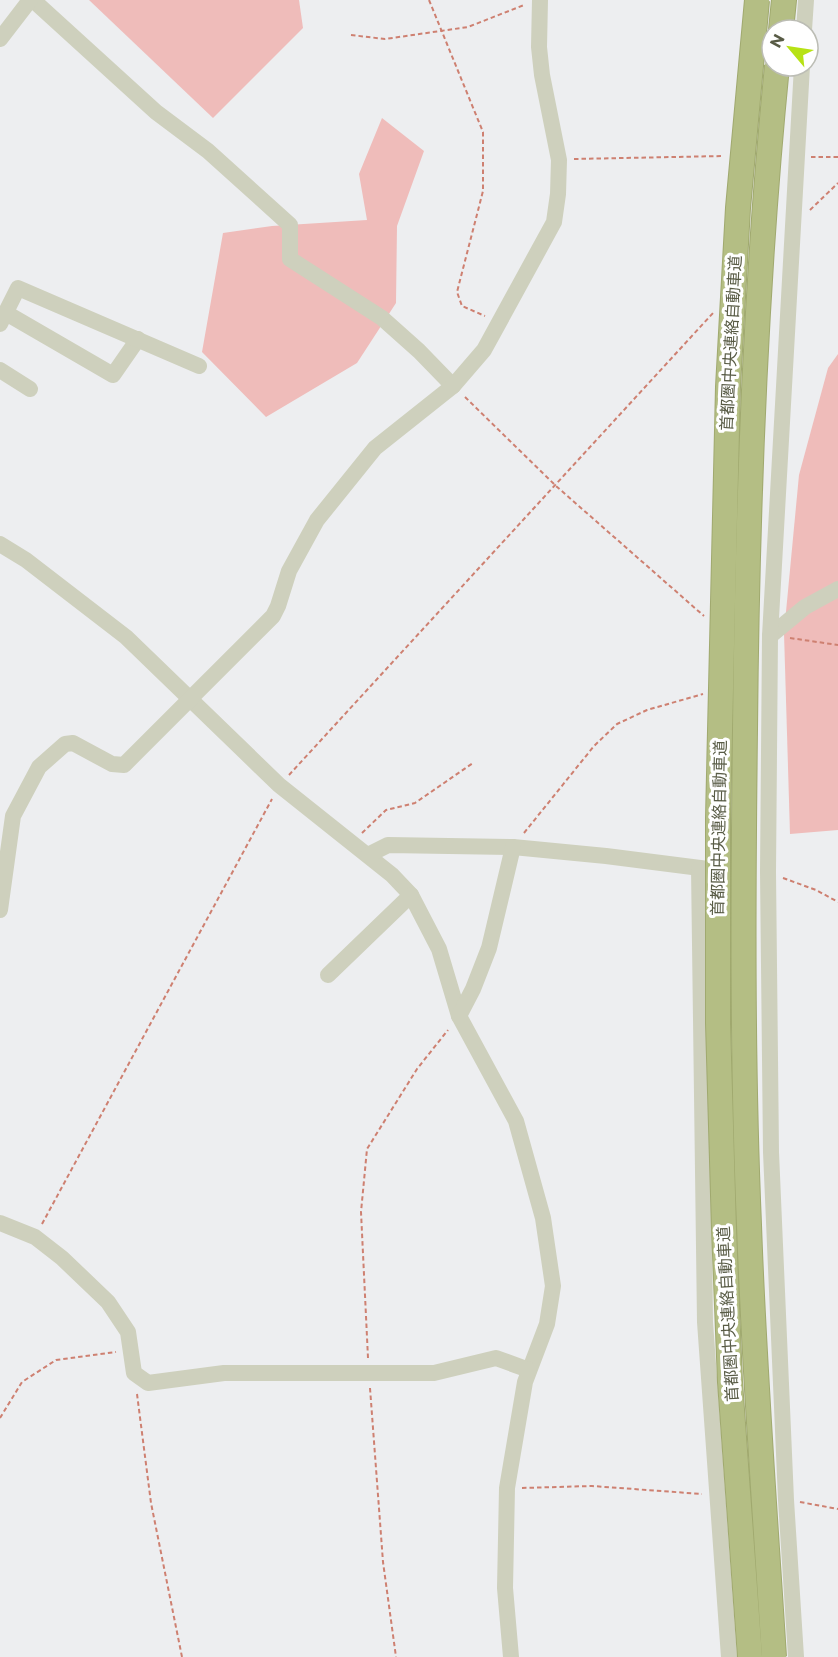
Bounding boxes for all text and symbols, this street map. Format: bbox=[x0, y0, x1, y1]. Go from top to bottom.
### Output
north arrow bbox=[760, 18, 820, 78]
text: N bbox=[766, 31, 789, 51]
street label: 首都圏中央連絡自動車道 bbox=[717, 255, 745, 431]
street label: 首都圏中央連絡自動車道 bbox=[708, 740, 730, 916]
street label: 首都圏中央連絡自動車道 bbox=[714, 1226, 742, 1402]

